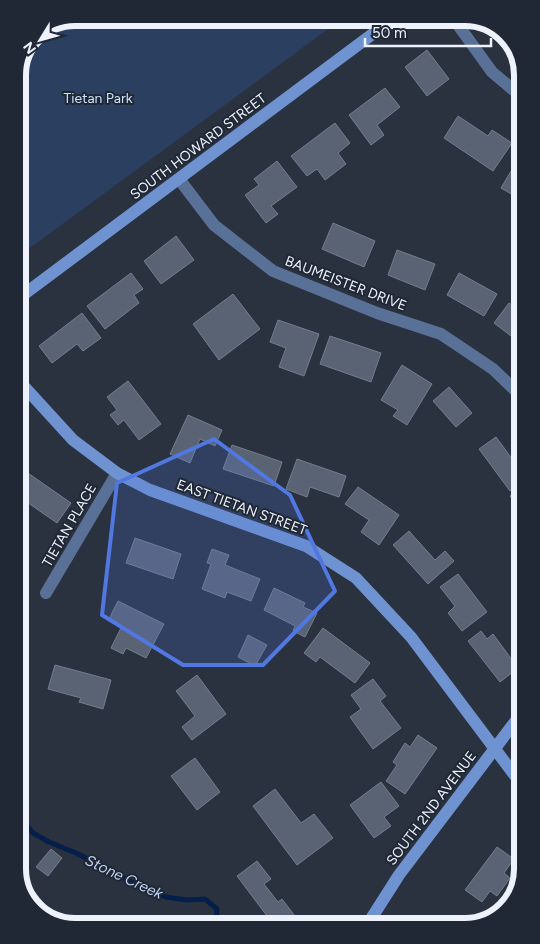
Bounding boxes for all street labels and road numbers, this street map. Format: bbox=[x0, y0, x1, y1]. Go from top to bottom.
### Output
street label: SOUTH HOWARD STREET bbox=[127, 90, 270, 203]
street label: BAUMEISTER DRIVE bbox=[283, 252, 409, 314]
street label: EAST TIETAN STREET bbox=[174, 476, 309, 539]
street label: TIETAN PLACE bbox=[39, 481, 100, 570]
street label: SOUTH 2ND AVENUE bbox=[383, 748, 480, 869]

